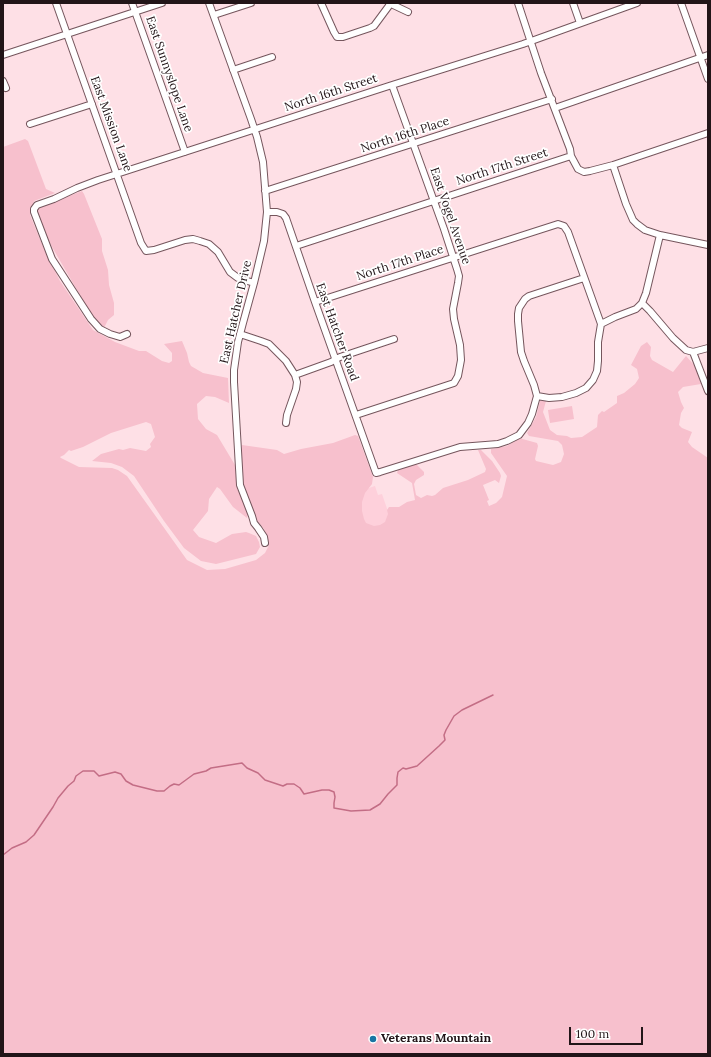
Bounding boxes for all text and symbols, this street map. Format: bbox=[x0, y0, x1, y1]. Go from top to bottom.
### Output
street label: East Sunnyslope Lane bbox=[142, 14, 196, 134]
street label: North 16th Street bbox=[283, 71, 379, 115]
street label: East Mission Lane bbox=[87, 74, 135, 174]
street label: North 16th Place bbox=[359, 114, 451, 156]
street label: North 17th Street bbox=[454, 145, 550, 189]
street label: East Vogel Avenue bbox=[427, 166, 473, 266]
street label: North 17th Place bbox=[355, 242, 445, 284]
street label: East Hatcher Drive bbox=[217, 259, 255, 365]
street label: East Hatcher Road bbox=[313, 281, 361, 383]
scale bar bbox=[571, 1019, 645, 1045]
text: 100 m bbox=[576, 1026, 609, 1041]
place label: Veterans Mountain bbox=[381, 1032, 491, 1046]
marker: Veterans Mountain bbox=[368, 1034, 378, 1044]

